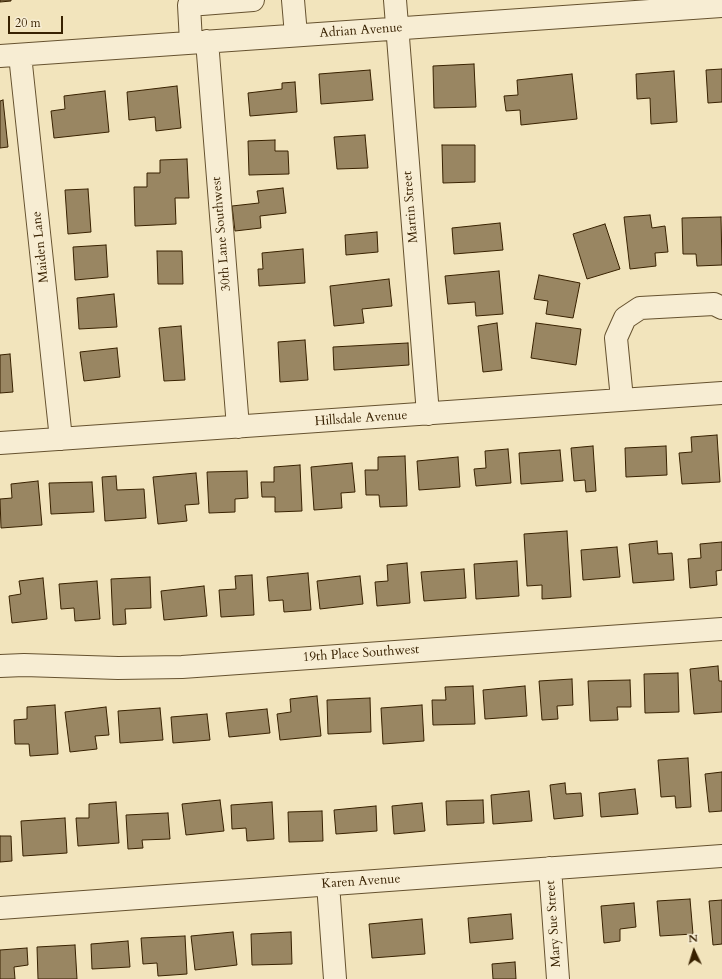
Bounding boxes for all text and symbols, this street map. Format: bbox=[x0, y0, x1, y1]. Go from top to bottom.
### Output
scale bar bbox=[10, 8, 65, 34]
text: 20 m bbox=[15, 15, 41, 31]
street label: Adrian Avenue bbox=[319, 20, 403, 42]
street label: Martin Street bbox=[400, 170, 422, 244]
street label: 30th Lane Southwest bbox=[209, 176, 235, 292]
street label: Maiden Lane bbox=[29, 210, 53, 284]
street label: Hillsdale Avenue bbox=[314, 408, 408, 430]
street label: 19th Place Southwest bbox=[302, 642, 420, 666]
street label: Karen Avenue bbox=[321, 871, 401, 893]
street label: Mary Sue Street bbox=[543, 880, 565, 968]
north arrow bbox=[674, 931, 714, 971]
text: N bbox=[688, 931, 698, 946]

